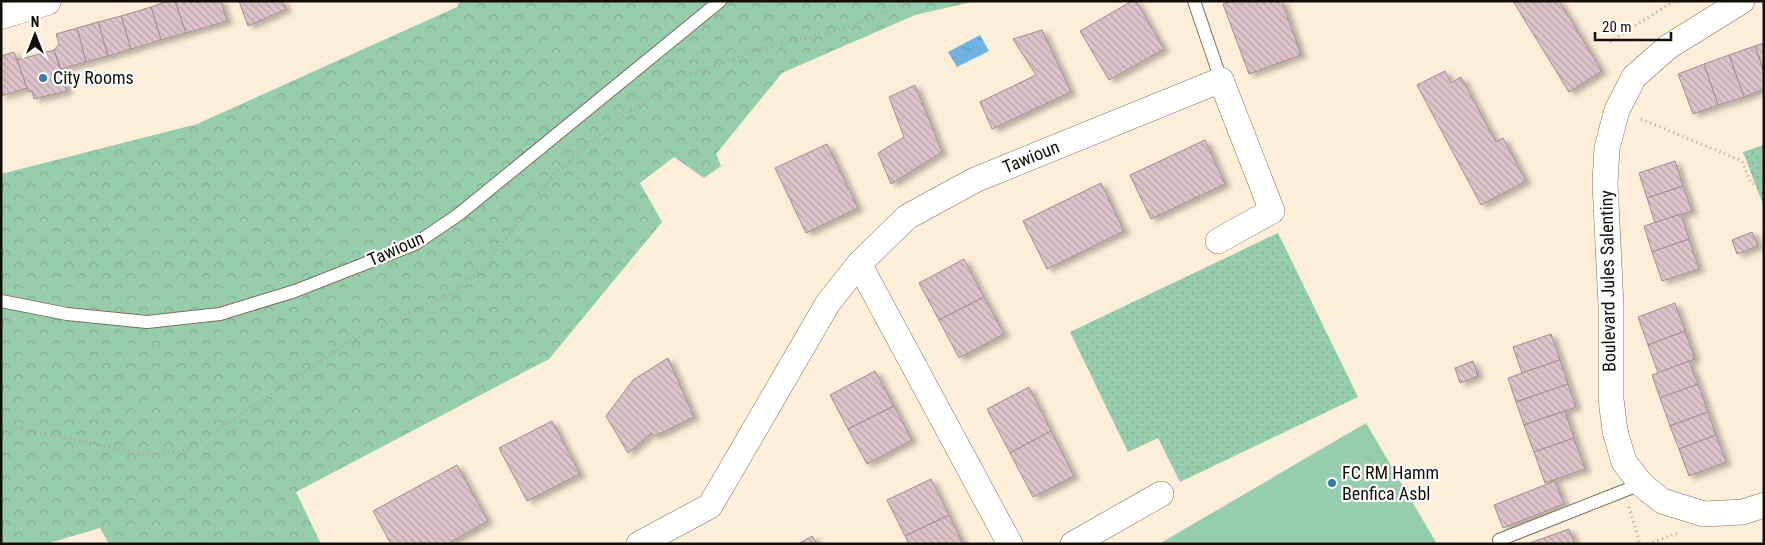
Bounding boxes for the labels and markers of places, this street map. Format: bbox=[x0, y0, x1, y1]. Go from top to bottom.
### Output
place label: City Rooms bbox=[53, 67, 134, 88]
marker: City Rooms bbox=[37, 72, 49, 84]
place label: FC RM Hamm Benfica Asbl bbox=[1342, 462, 1439, 504]
marker: FC RM Hamm Benfica Asbl bbox=[1326, 477, 1338, 489]

